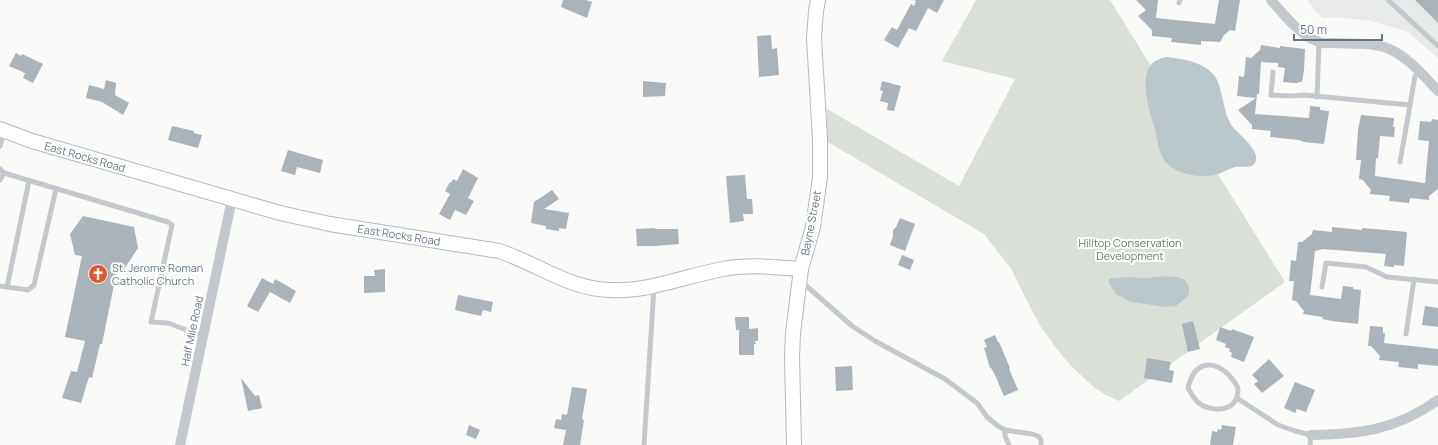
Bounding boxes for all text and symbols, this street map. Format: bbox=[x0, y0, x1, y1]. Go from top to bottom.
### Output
scale bar bbox=[1294, 16, 1382, 42]
text: 50 m bbox=[1300, 21, 1327, 38]
street label: East Rocks Road bbox=[43, 138, 127, 175]
street label: Bayne Street bbox=[797, 189, 824, 257]
street label: East Rocks Road bbox=[357, 221, 442, 248]
park label: Hilltop Conservation Development bbox=[1078, 235, 1182, 263]
place label: St. Jerome Roman Catholic Church bbox=[112, 260, 203, 288]
church icon: St. Jerome Roman Catholic Church bbox=[87, 263, 109, 285]
street label: Half Mile Road bbox=[177, 294, 206, 367]

